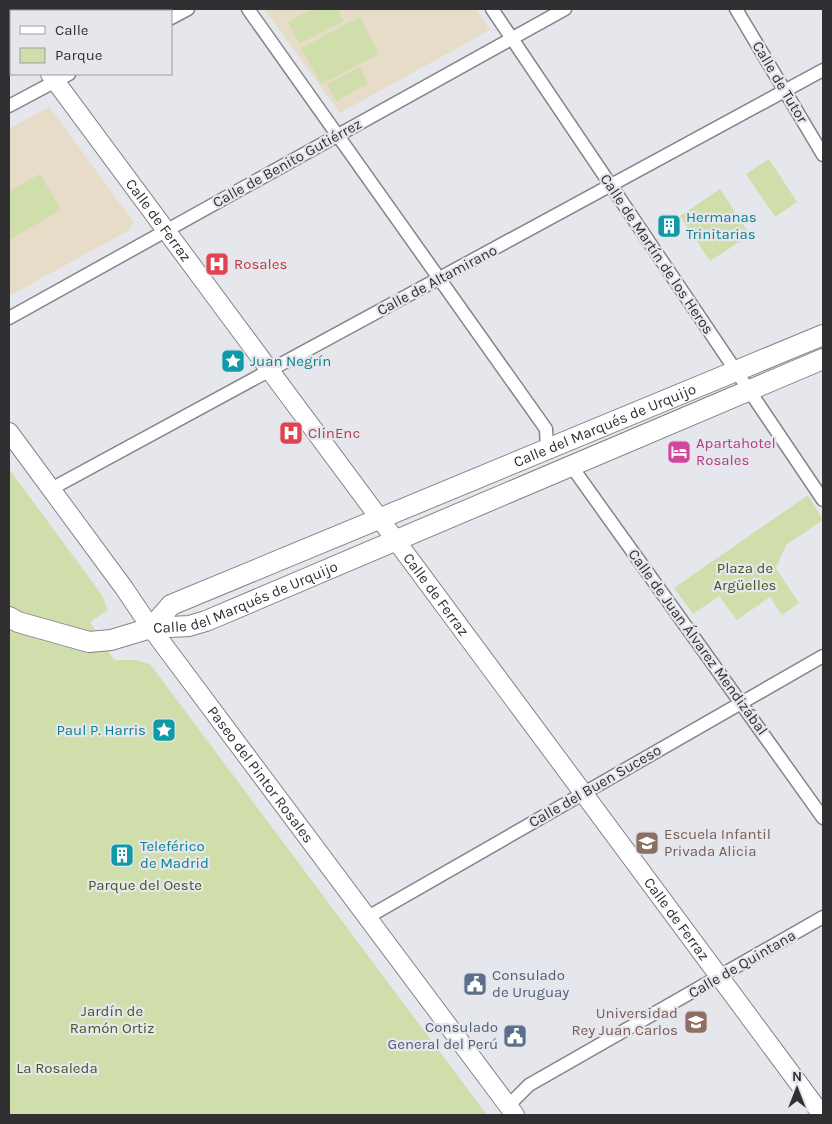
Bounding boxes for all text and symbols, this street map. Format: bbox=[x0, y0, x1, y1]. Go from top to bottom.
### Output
legend bbox=[10, 10, 172, 75]
text: Calle bbox=[55, 21, 89, 39]
street label: Calle de Tutor bbox=[749, 38, 812, 127]
text: Parque bbox=[55, 46, 103, 64]
street label: Calle de Benito Gutiérrez bbox=[209, 115, 365, 211]
street label: Calle de Martín de los Heros bbox=[597, 170, 717, 338]
street label: Calle de Ferraz bbox=[122, 175, 195, 265]
place label: Hermanas Trinitarias bbox=[686, 208, 757, 243]
building icon: Hermanas Trinitarias bbox=[656, 213, 682, 239]
street label: Calle de Altamirano bbox=[374, 241, 500, 319]
hospital icon: Rosales bbox=[204, 251, 230, 277]
place label: Rosales bbox=[234, 255, 287, 273]
place icon: Juan Negrín bbox=[220, 348, 246, 374]
place label: Juan Negrín bbox=[250, 352, 331, 370]
street label: Calle del Marqués de Urquijo bbox=[511, 380, 699, 471]
hospital icon: ClinEnc bbox=[278, 420, 304, 446]
place label: ClinEnc bbox=[308, 424, 360, 442]
place label: Apartahotel Rosales bbox=[696, 434, 776, 469]
hotel icon: Apartahotel Rosales bbox=[666, 439, 692, 465]
street label: Calle de Juan Álvarez Mendizábal bbox=[625, 546, 771, 738]
street label: Calle de Ferraz bbox=[399, 549, 473, 640]
street label: Calle del Marqués de Urquijo bbox=[153, 557, 340, 637]
park label: Plaza de Argüelles bbox=[713, 559, 777, 594]
street label: Paseo del Pintor Rosales bbox=[204, 703, 318, 847]
place icon: Paul P. Harris bbox=[151, 717, 177, 743]
place label: Paul P. Harris bbox=[57, 721, 146, 739]
street label: Calle del Buen Suceso bbox=[526, 741, 664, 831]
place label: Escuela Infantil Privada Alicia bbox=[664, 825, 771, 860]
school or university icon: Escuela Infantil Privada Alicia bbox=[634, 830, 660, 856]
place label: Teleférico de Madrid bbox=[140, 837, 209, 872]
building icon: Teleférico de Madrid bbox=[109, 842, 135, 868]
street label: Calle de Ferraz bbox=[640, 874, 713, 964]
park label: Parque del Oeste bbox=[88, 876, 202, 894]
street label: Calle de Quintana bbox=[685, 926, 799, 1002]
place label: Consulado de Uruguay bbox=[492, 966, 569, 1001]
public building icon: Consulado de Uruguay bbox=[462, 971, 488, 997]
park label: Jardín de Ramón Ortiz bbox=[70, 1002, 154, 1037]
place label: Universidad Rey Juan Carlos bbox=[571, 1004, 678, 1039]
school or university icon: Universidad Rey Juan Carlos bbox=[683, 1009, 709, 1035]
place label: Consulado General del Perú bbox=[388, 1018, 498, 1053]
public building icon: Consulado General del Perú bbox=[502, 1023, 528, 1049]
park label: La Rosaleda bbox=[16, 1059, 98, 1077]
north arrow bbox=[772, 1064, 822, 1114]
text: N bbox=[792, 1068, 802, 1085]

